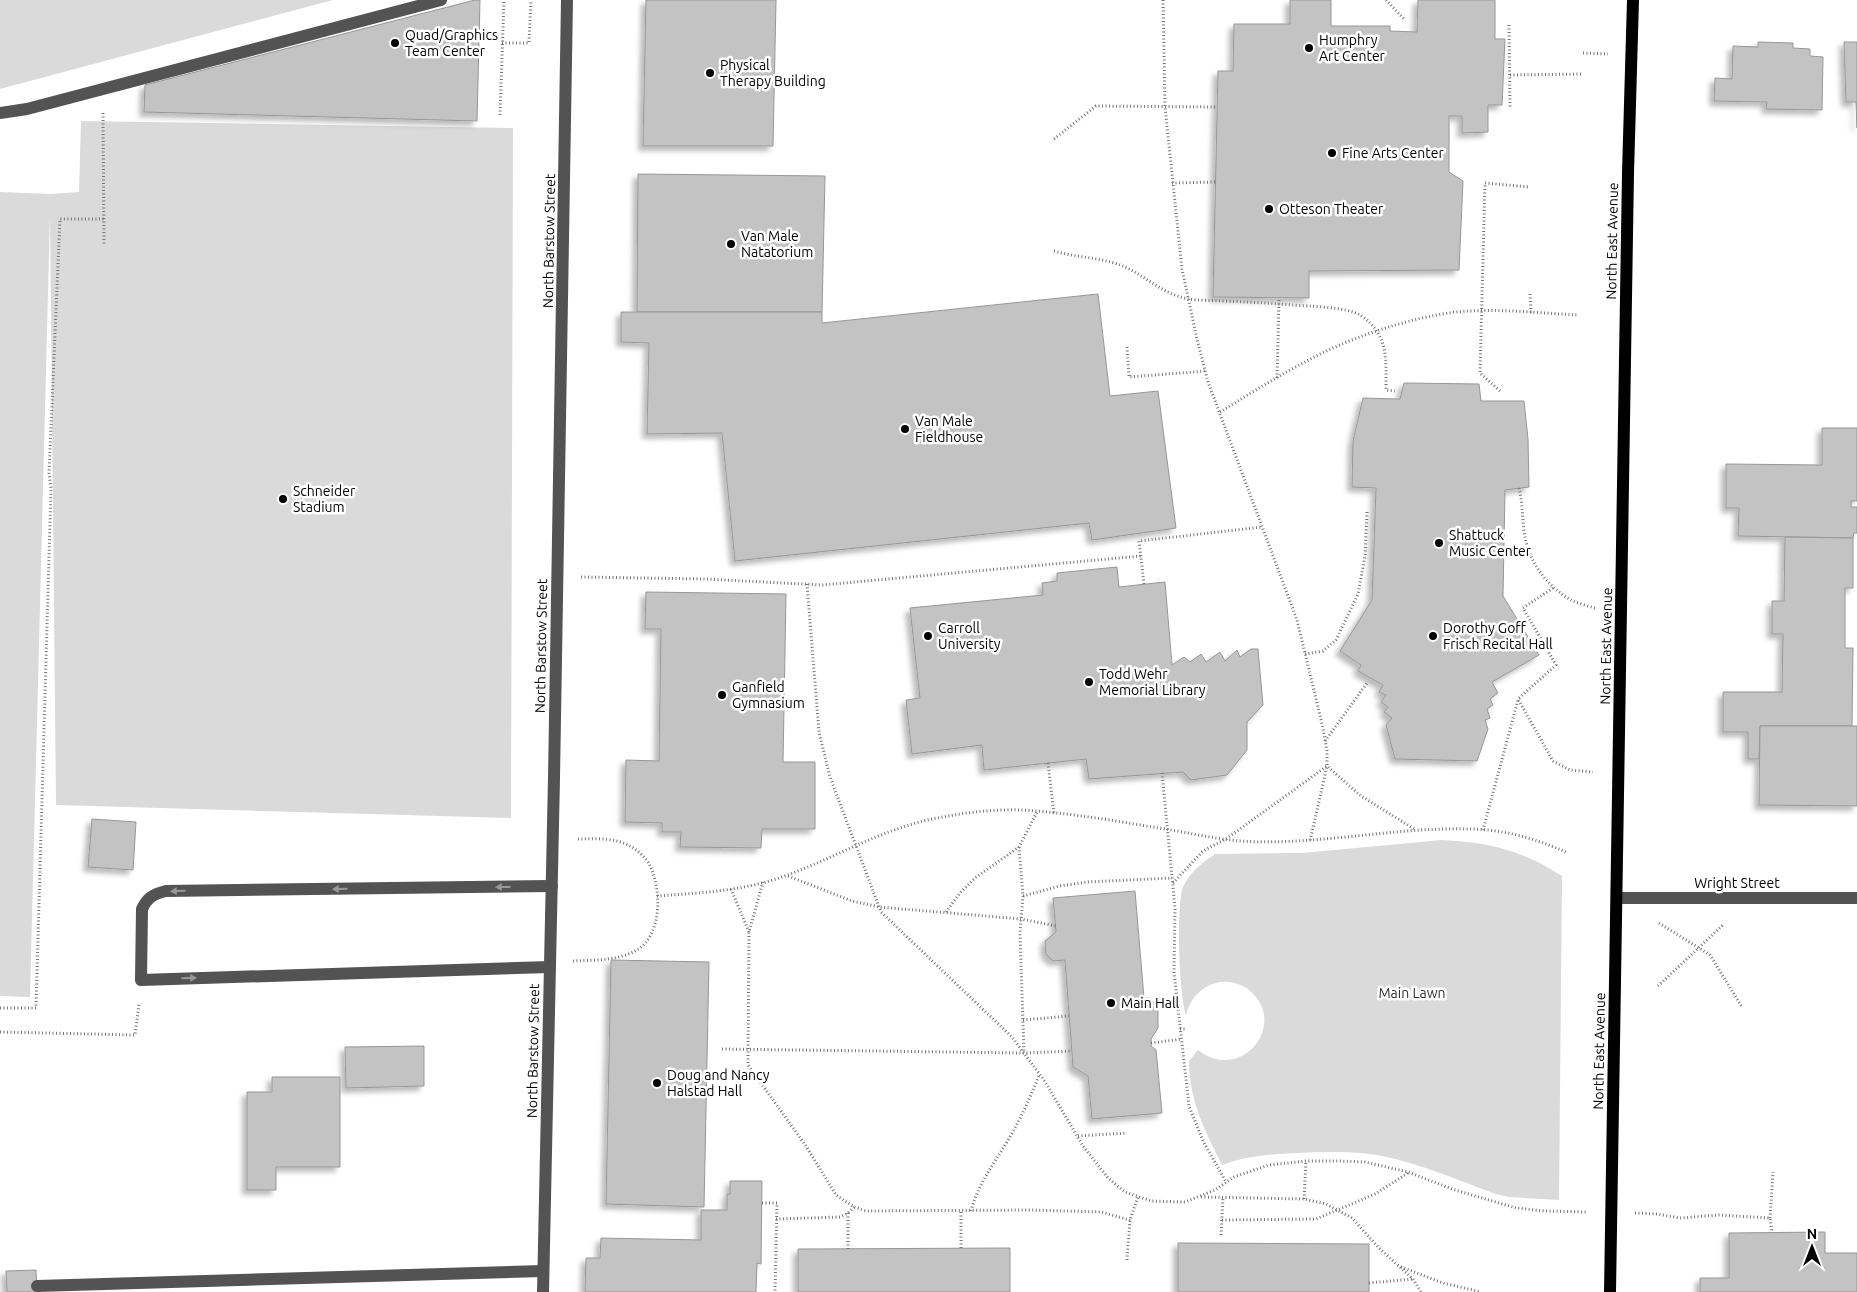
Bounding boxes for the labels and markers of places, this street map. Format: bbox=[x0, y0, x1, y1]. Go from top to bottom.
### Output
place label: Quad/Graphics Team Center bbox=[405, 27, 498, 59]
place label: Humphry Art Center bbox=[1319, 32, 1386, 64]
marker: Quad/Graphics Team Center bbox=[389, 37, 401, 49]
marker: Humphry Art Center bbox=[1303, 42, 1315, 54]
place label: Physical Therapy Building bbox=[720, 57, 826, 89]
marker: Physical Therapy Building bbox=[704, 67, 716, 79]
place label: Fine Arts Center bbox=[1342, 145, 1444, 161]
marker: Fine Arts Center bbox=[1326, 147, 1338, 159]
place label: Otteson Theater bbox=[1279, 201, 1384, 217]
marker: Otteson Theater bbox=[1263, 203, 1275, 215]
place label: Van Male Natatorium bbox=[741, 228, 813, 260]
marker: Van Male Natatorium bbox=[725, 238, 737, 250]
place label: Van Male Fieldhouse bbox=[915, 413, 983, 445]
marker: Van Male Fieldhouse bbox=[899, 423, 911, 435]
place label: Schneider Stadium bbox=[293, 483, 356, 515]
marker: Schneider Stadium bbox=[277, 493, 289, 505]
place label: Shattuck Music Center bbox=[1449, 527, 1532, 559]
marker: Shattuck Music Center bbox=[1433, 537, 1445, 549]
place label: Carroll University bbox=[938, 620, 1001, 652]
place label: Dorothy Goff Frisch Recital Hall bbox=[1443, 620, 1553, 652]
marker: Carroll University bbox=[922, 630, 934, 642]
marker: Dorothy Goff Frisch Recital Hall bbox=[1427, 630, 1439, 642]
place label: Todd Wehr Memorial Library bbox=[1099, 666, 1206, 698]
marker: Todd Wehr Memorial Library bbox=[1083, 676, 1095, 688]
place label: Ganfield Gymnasium bbox=[732, 679, 805, 711]
marker: Ganfield Gymnasium bbox=[716, 689, 728, 701]
place label: Main Hall bbox=[1121, 995, 1180, 1011]
marker: Main Hall bbox=[1105, 997, 1117, 1009]
place label: Doug and Nancy Halstad Hall bbox=[667, 1067, 770, 1099]
marker: Doug and Nancy Halstad Hall bbox=[651, 1077, 663, 1089]

